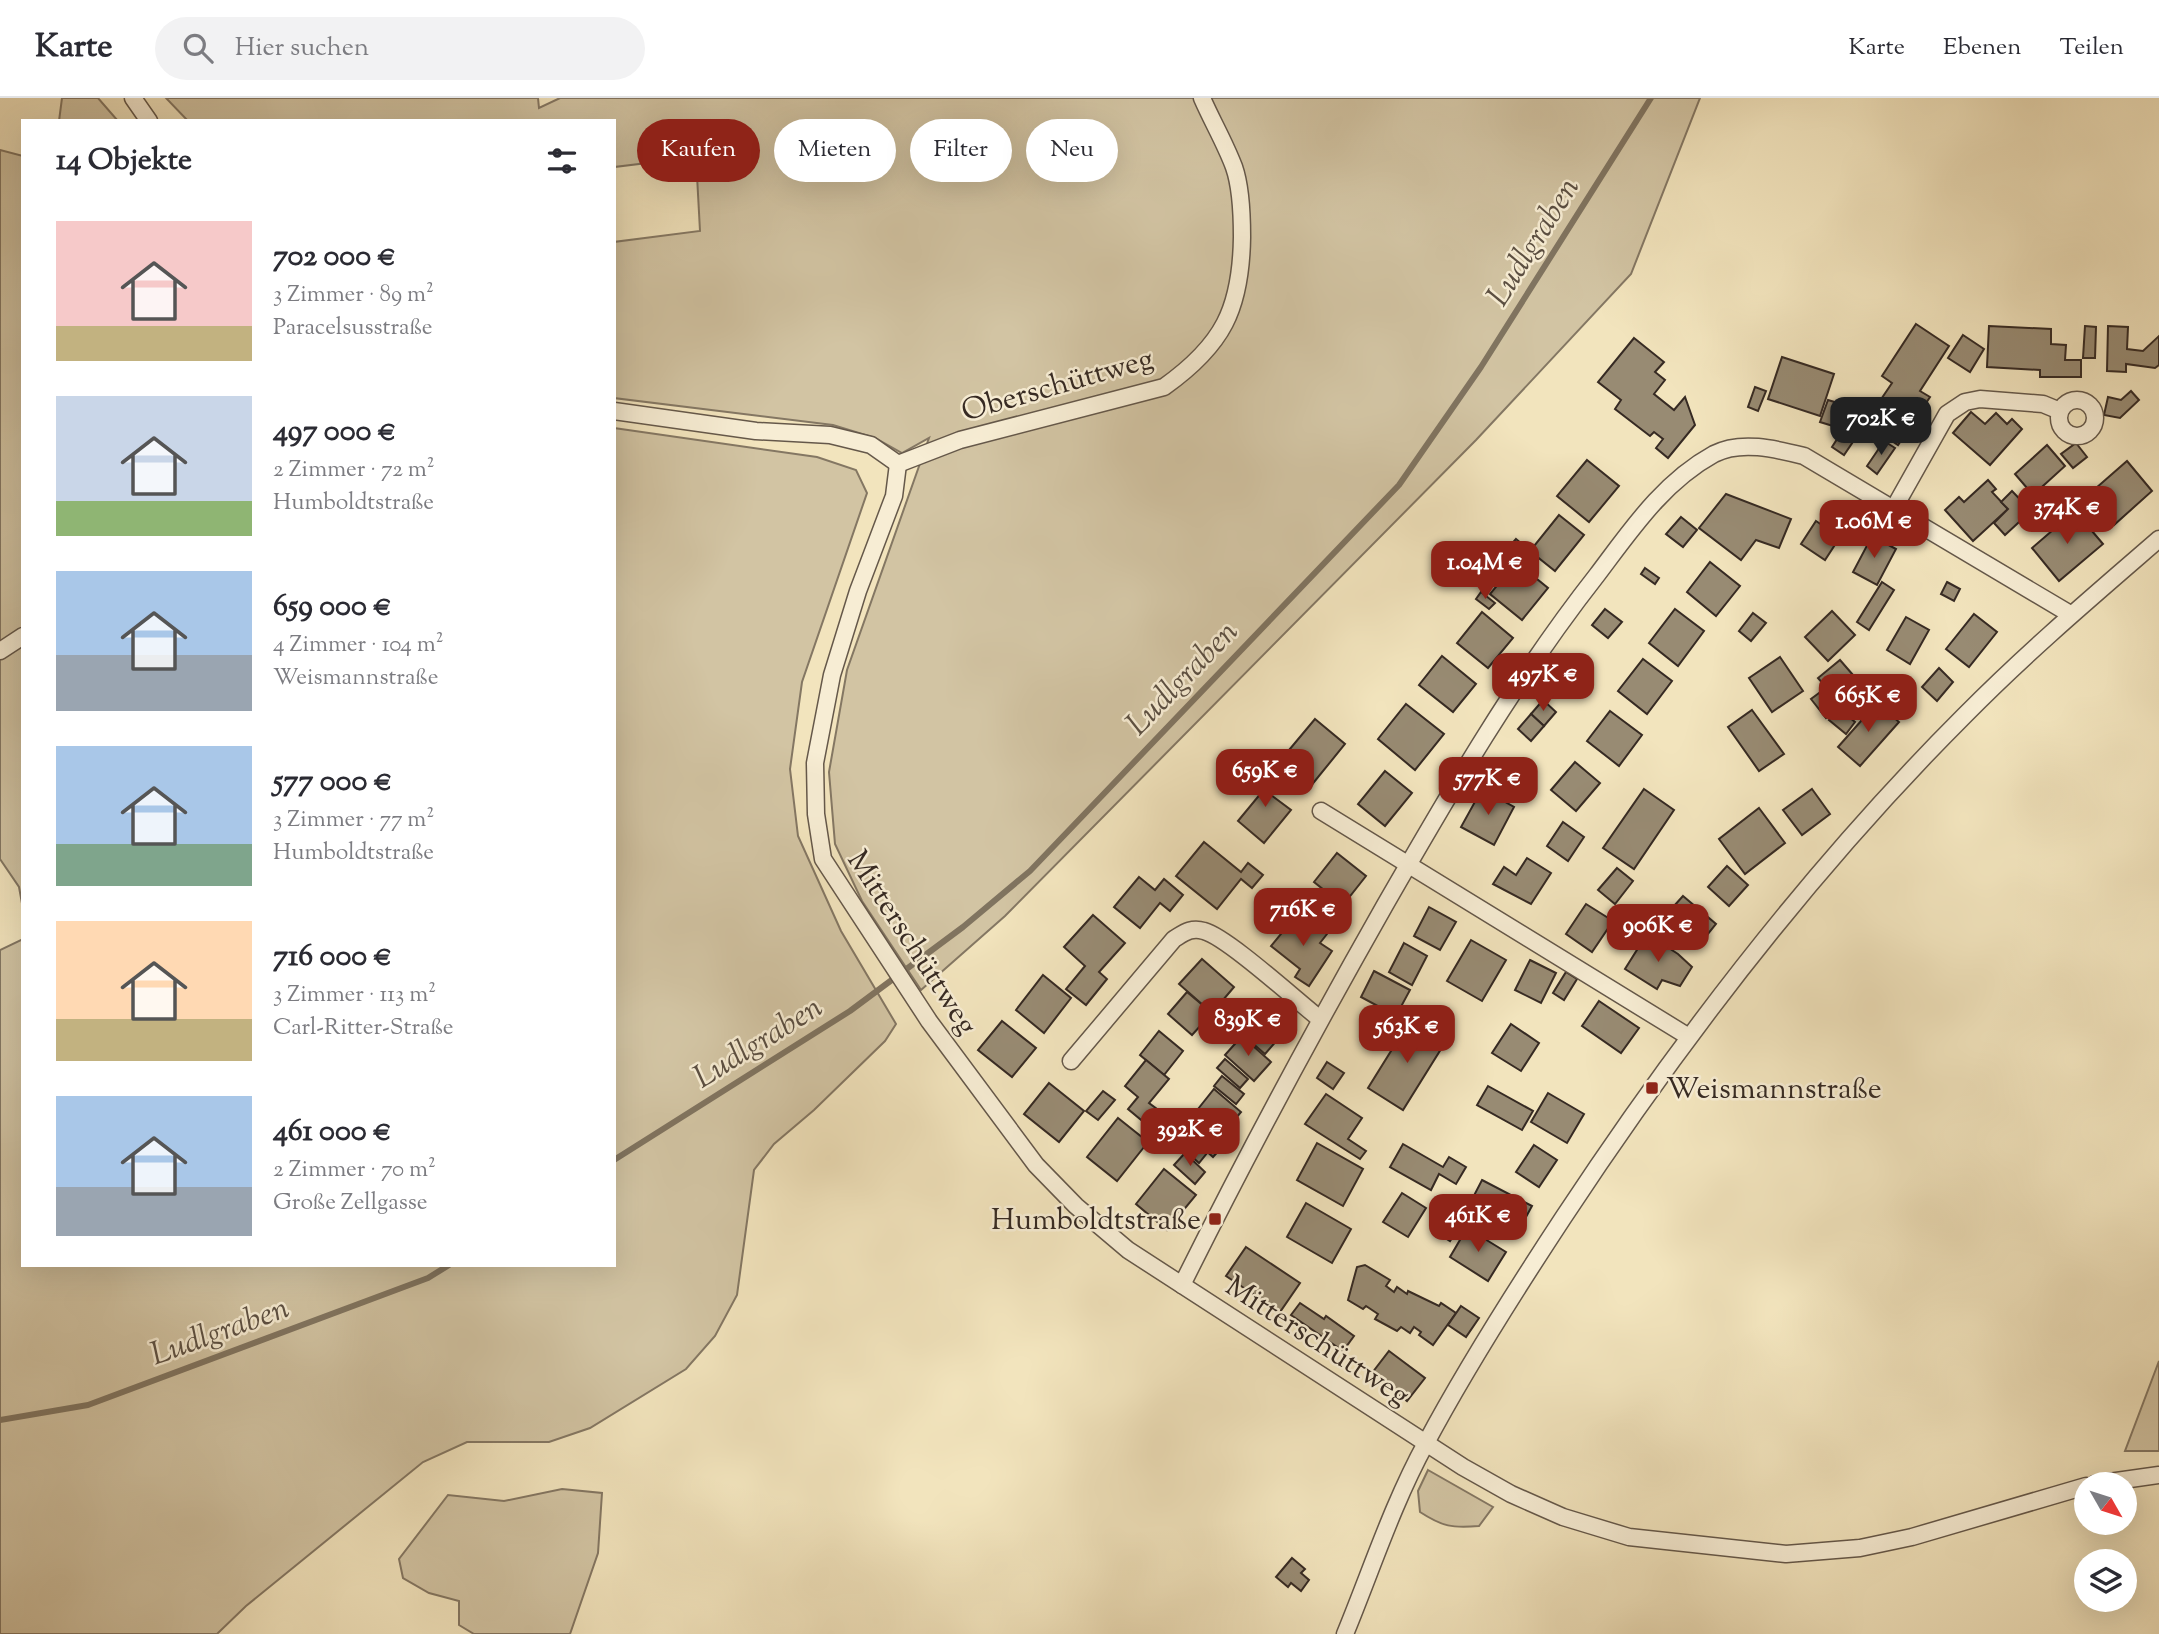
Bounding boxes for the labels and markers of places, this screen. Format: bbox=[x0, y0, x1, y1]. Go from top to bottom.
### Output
pin: 702K € bbox=[1824, 398, 1938, 457]
pin: 374K € bbox=[2010, 486, 2124, 546]
pin: 1.06M € bbox=[1809, 500, 1939, 560]
pin: 1.04M € bbox=[1420, 542, 1550, 601]
pin: 497K € bbox=[1486, 654, 1600, 713]
pin: 665K € bbox=[1811, 674, 1925, 734]
pin: 659K € bbox=[1208, 750, 1322, 809]
pin: 577K € bbox=[1431, 758, 1545, 817]
pin: 716K € bbox=[1246, 888, 1360, 948]
pin: 906K € bbox=[1601, 904, 1715, 964]
pin: 839K € bbox=[1191, 998, 1305, 1058]
pin: 563K € bbox=[1350, 1006, 1464, 1065]
place label: Weismannstraße bbox=[1666, 1069, 1882, 1112]
marker: Weismannstraße bbox=[1644, 1080, 1660, 1096]
pin: 392K € bbox=[1133, 1108, 1247, 1168]
pin: 461K € bbox=[1421, 1194, 1535, 1254]
place label: Humboldtstraße bbox=[991, 1200, 1201, 1243]
marker: Humboldtstraße bbox=[1207, 1211, 1223, 1227]

